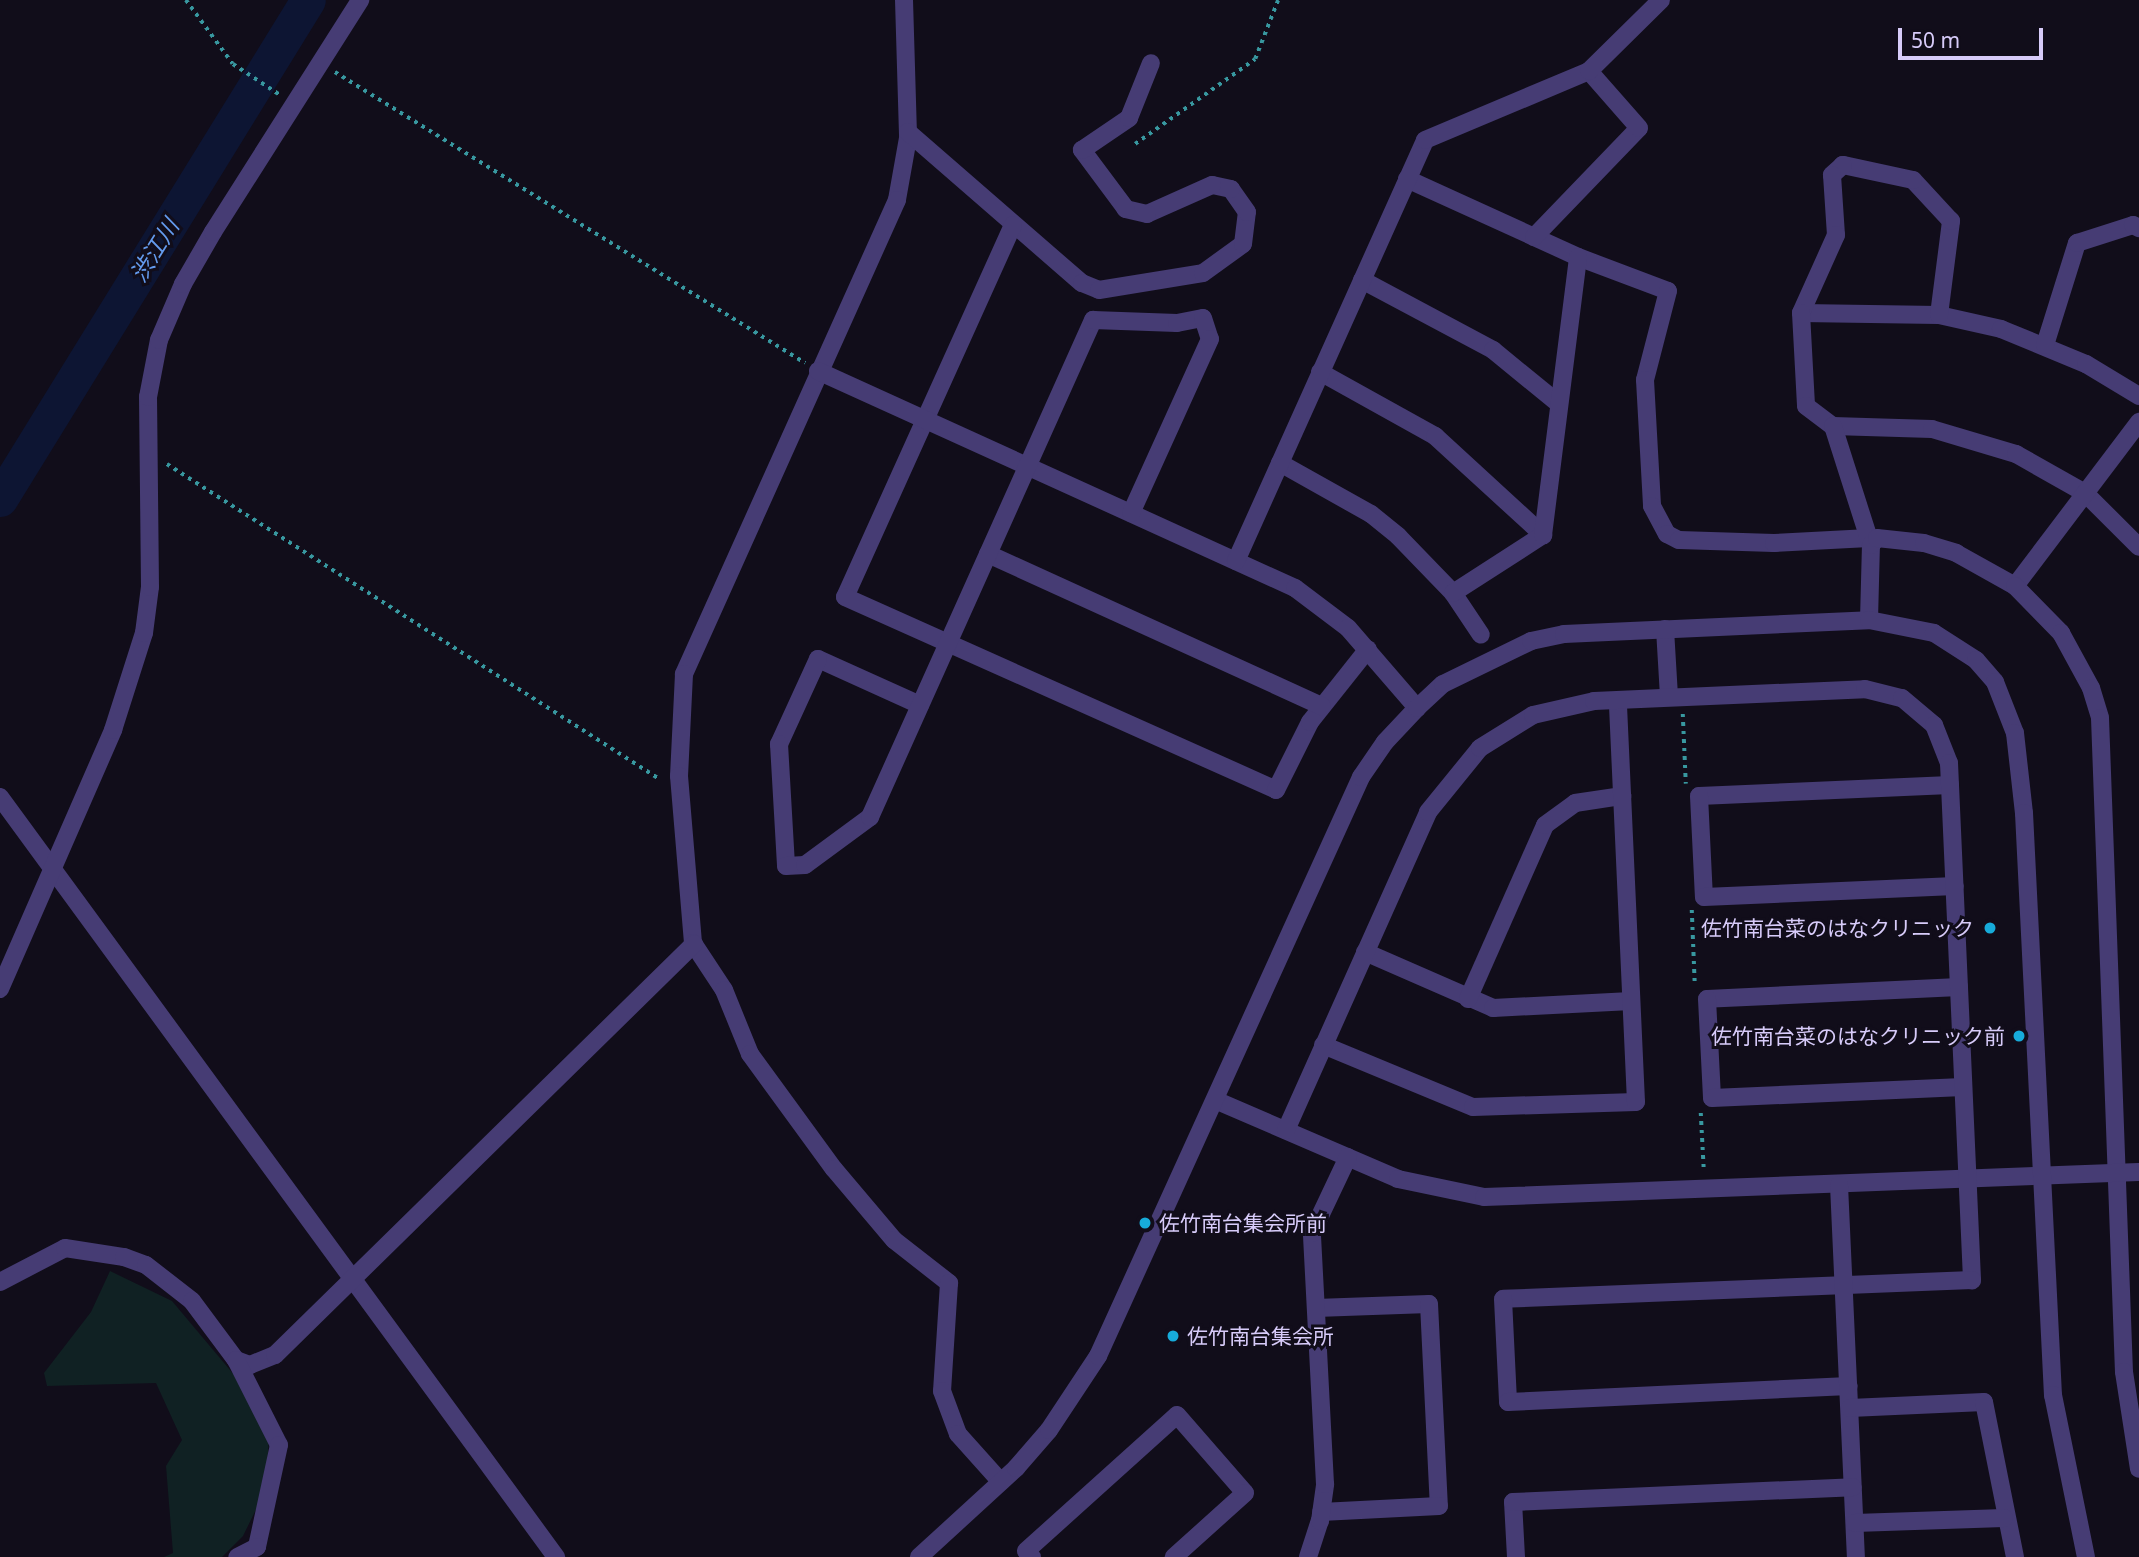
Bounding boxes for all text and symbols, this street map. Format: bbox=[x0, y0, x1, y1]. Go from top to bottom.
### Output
scale bar bbox=[1901, 14, 2046, 58]
text: 50 m bbox=[1911, 26, 1960, 54]
water label: 渋江川 bbox=[124, 213, 184, 287]
place label: 佐竹南台菜のはなクリニック bbox=[1701, 915, 1974, 941]
marker: 佐竹南台菜のはなクリニック bbox=[1980, 918, 2000, 938]
place label: 佐竹南台菜のはなクリニック前 bbox=[1711, 1023, 2005, 1049]
marker: 佐竹南台菜のはなクリニック前 bbox=[2011, 1028, 2027, 1044]
place label: 佐竹南台集会所前 bbox=[1159, 1210, 1327, 1236]
marker: 佐竹南台集会所前 bbox=[1137, 1215, 1153, 1231]
place label: 佐竹南台集会所 bbox=[1187, 1323, 1334, 1349]
marker: 佐竹南台集会所 bbox=[1165, 1328, 1181, 1344]

